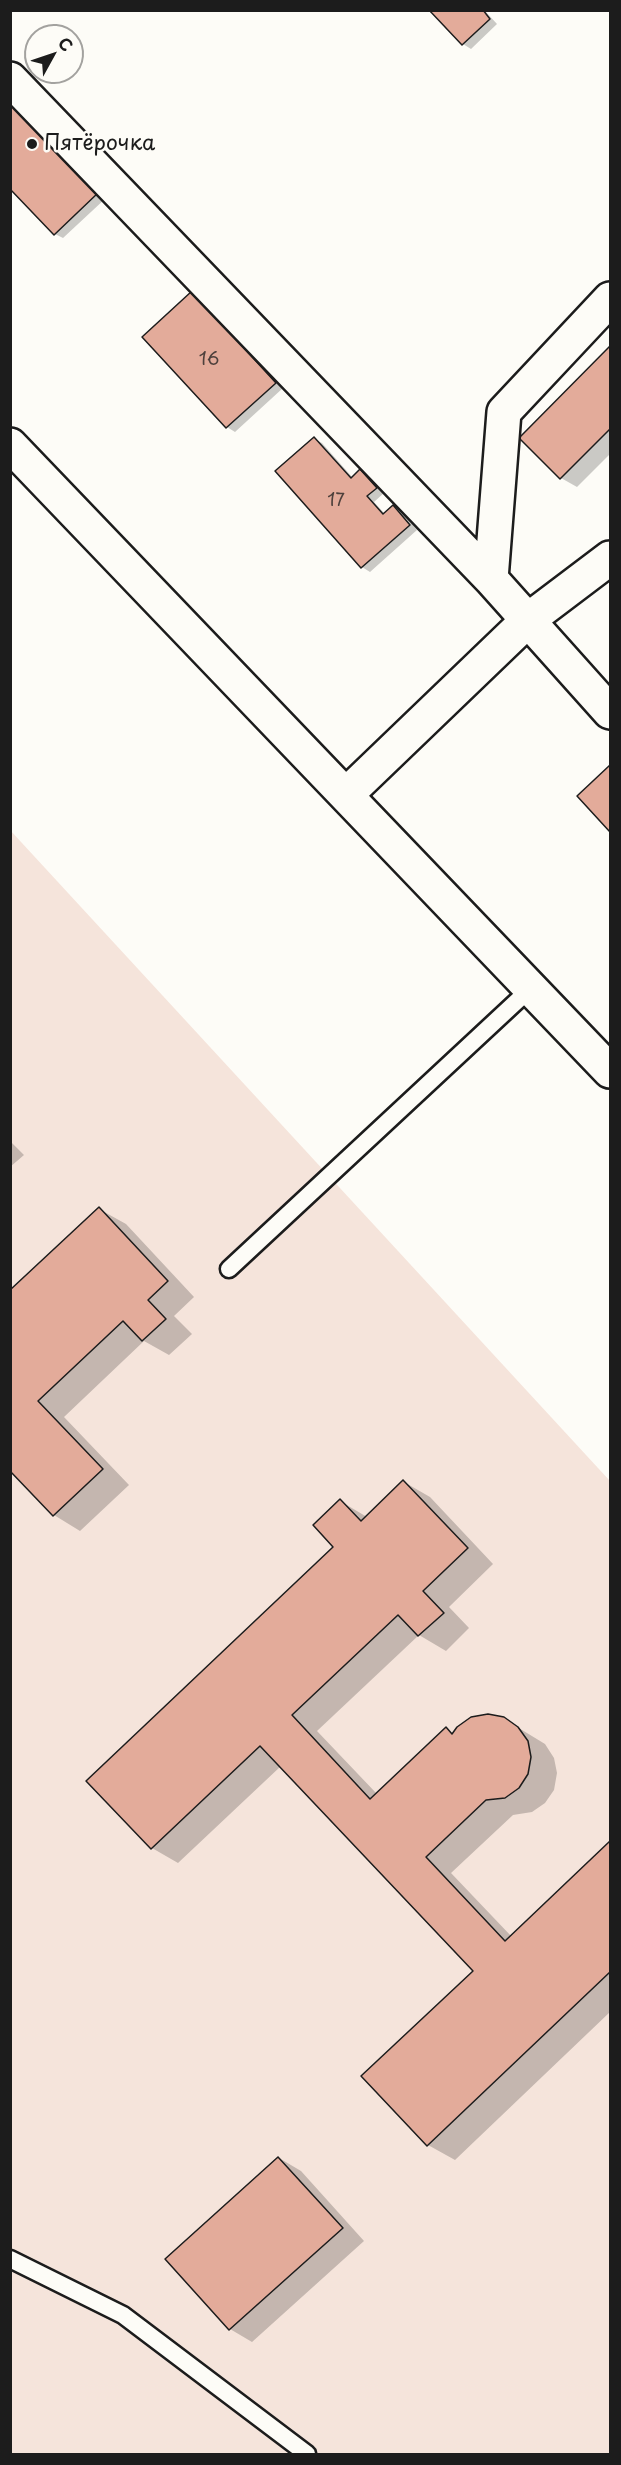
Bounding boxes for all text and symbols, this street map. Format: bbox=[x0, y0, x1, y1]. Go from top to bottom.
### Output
north arrow bbox=[24, 24, 84, 84]
text: С bbox=[53, 31, 79, 56]
place label: Пятёрочка bbox=[44, 131, 155, 157]
marker: Пятёрочка bbox=[25, 137, 39, 151]
house number: 16 bbox=[199, 349, 219, 371]
house number: 17 bbox=[327, 490, 345, 512]

